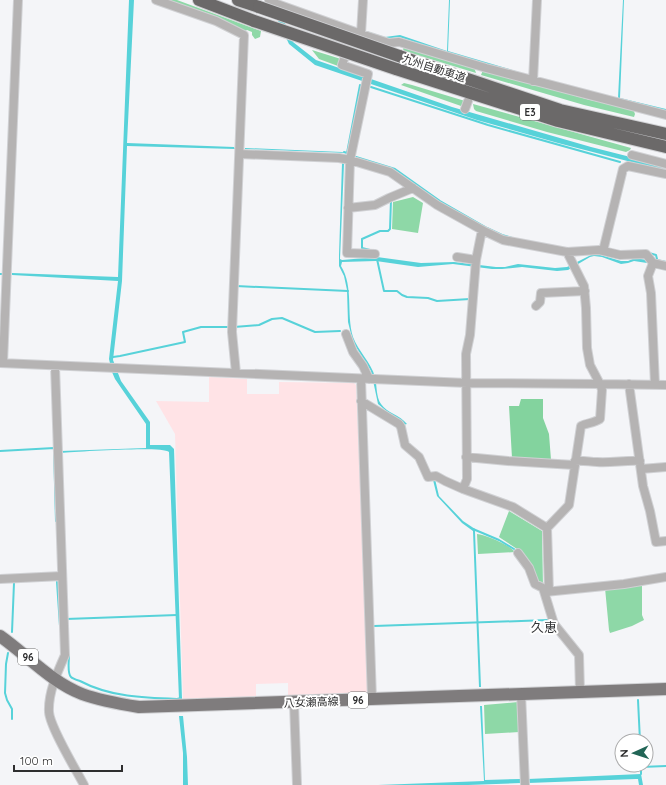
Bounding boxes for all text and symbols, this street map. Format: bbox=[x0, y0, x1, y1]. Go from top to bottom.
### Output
street label: 九州自動車道 bbox=[400, 51, 468, 85]
road number: E3 bbox=[520, 104, 540, 120]
district label: 久恵 bbox=[531, 619, 557, 635]
road number: 96 bbox=[18, 649, 38, 665]
road number: 96 bbox=[348, 692, 368, 708]
street label: 八女瀬高線 bbox=[283, 694, 339, 710]
north arrow bbox=[614, 733, 654, 773]
scale bar bbox=[14, 747, 122, 773]
text: N bbox=[617, 749, 631, 758]
text: 100 m bbox=[20, 753, 53, 768]

